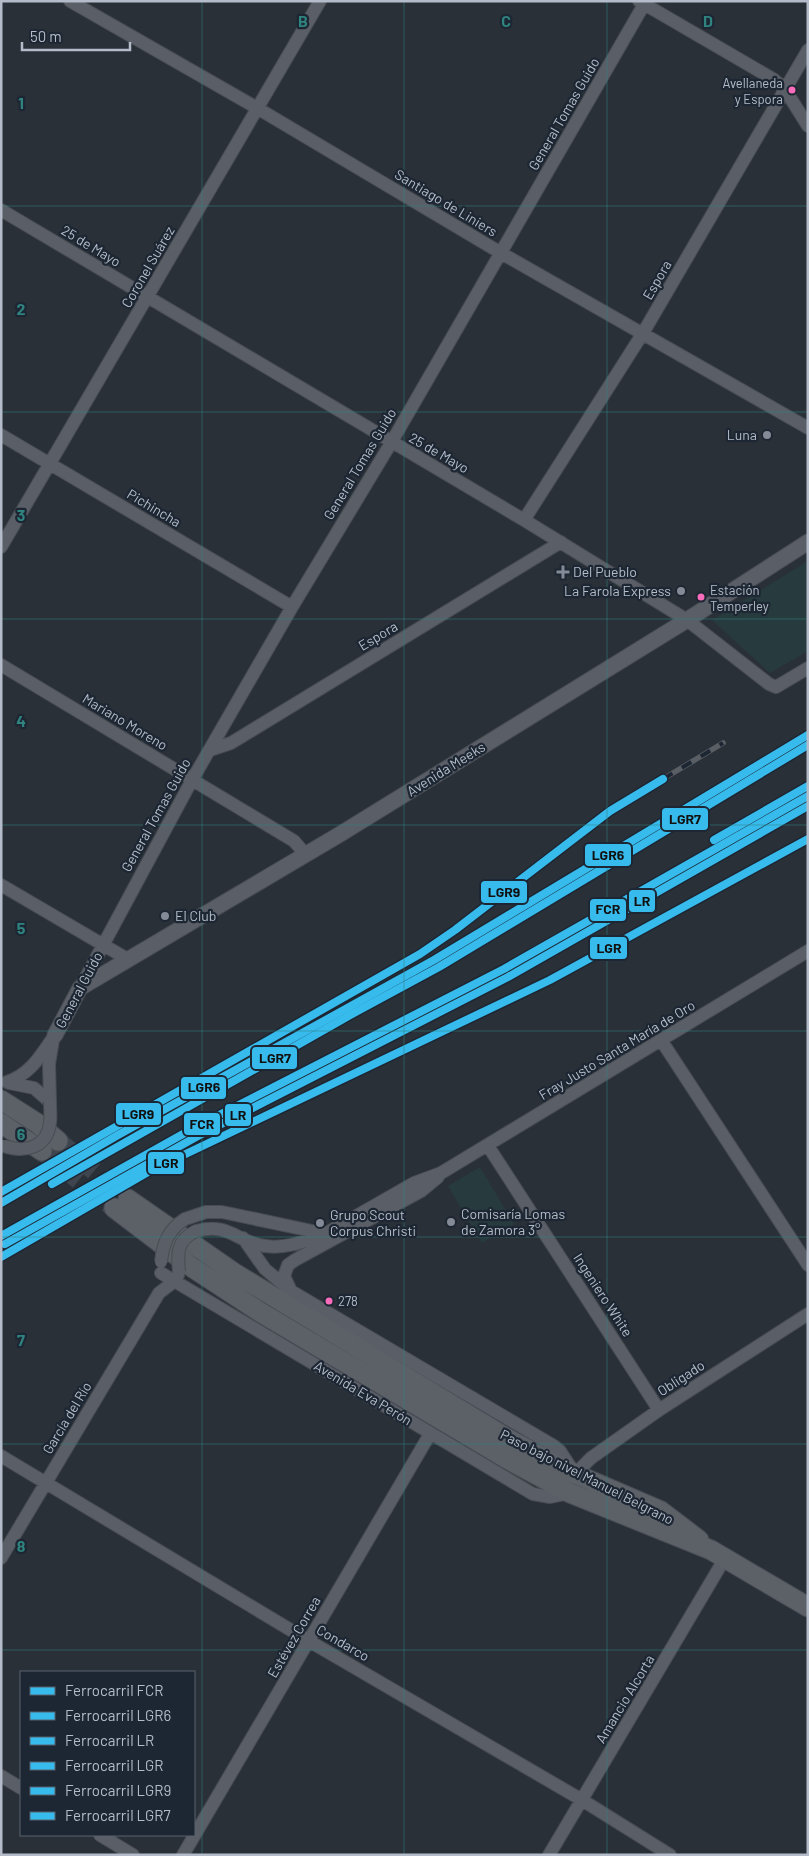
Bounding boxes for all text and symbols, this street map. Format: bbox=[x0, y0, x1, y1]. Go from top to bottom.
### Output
text: B bbox=[298, 11, 308, 30]
text: C bbox=[501, 11, 511, 30]
text: D bbox=[703, 11, 713, 30]
scale bar bbox=[22, 20, 130, 52]
text: 50 m bbox=[30, 27, 62, 45]
street label: General Tomas Guido bbox=[524, 55, 603, 173]
place label: Avellaneda y Espora bbox=[722, 75, 783, 107]
marker: Avellaneda y Espora bbox=[787, 85, 797, 95]
text: 1 bbox=[18, 93, 24, 112]
street label: Santiago de Liniers bbox=[392, 165, 501, 240]
street label: 25 de Mayo bbox=[58, 221, 124, 270]
street label: Coronel Suárez bbox=[117, 223, 178, 311]
street label: Espora bbox=[639, 257, 675, 302]
text: 2 bbox=[17, 299, 26, 318]
street label: General Tomas Guido bbox=[320, 405, 400, 523]
place label: Luna bbox=[727, 426, 757, 443]
street label: 25 de Mayo bbox=[406, 429, 472, 477]
marker: Luna bbox=[761, 429, 773, 441]
street label: Pichincha bbox=[124, 485, 184, 530]
text: 3 bbox=[17, 505, 25, 524]
place label: Del Pueblo bbox=[573, 563, 637, 580]
marker: Del Pueblo bbox=[557, 566, 569, 578]
place label: La Farola Express bbox=[564, 582, 671, 599]
place label: Estación Temperley bbox=[710, 582, 769, 614]
marker: La Farola Express bbox=[675, 585, 687, 597]
marker: Estación Temperley bbox=[696, 592, 706, 602]
street label: Espora bbox=[355, 617, 400, 654]
street label: Mariano Moreno bbox=[80, 690, 171, 754]
text: 4 bbox=[16, 711, 26, 730]
street label: Avenida Meeks bbox=[403, 738, 488, 799]
street label: General Tomas Guido bbox=[117, 755, 194, 874]
line badge: LGR7 bbox=[661, 807, 709, 831]
text: LGR7 bbox=[669, 810, 701, 827]
line badge: LGR6 bbox=[584, 843, 632, 867]
text: LGR6 bbox=[592, 846, 625, 863]
line badge: LGR9 bbox=[480, 880, 528, 904]
text: LGR9 bbox=[488, 883, 520, 900]
line badge: LR bbox=[628, 889, 656, 913]
text: LR bbox=[634, 892, 651, 909]
line badge: FCR bbox=[589, 898, 627, 922]
text: FCR bbox=[596, 900, 621, 917]
place label: El Club bbox=[175, 907, 216, 924]
marker: El Club bbox=[159, 910, 171, 922]
text: 5 bbox=[17, 918, 26, 937]
line badge: LGR bbox=[589, 936, 628, 960]
text: LGR bbox=[596, 939, 622, 956]
street label: General Guido bbox=[51, 949, 106, 1031]
street label: Fray Justo Santa María de Oro bbox=[536, 996, 698, 1103]
line badge: LGR7 bbox=[251, 1046, 298, 1070]
text: LGR7 bbox=[259, 1049, 291, 1066]
line badge: LGR6 bbox=[180, 1076, 227, 1100]
text: LGR6 bbox=[188, 1078, 221, 1095]
line badge: LGR9 bbox=[115, 1102, 162, 1126]
line badge: LR bbox=[224, 1103, 252, 1127]
text: LGR9 bbox=[122, 1105, 154, 1122]
text: LR bbox=[230, 1106, 247, 1123]
line badge: FCR bbox=[183, 1112, 221, 1136]
text: FCR bbox=[190, 1115, 215, 1132]
text: 6 bbox=[17, 1124, 26, 1143]
line badge: LGR bbox=[147, 1151, 185, 1175]
text: LGR bbox=[153, 1154, 179, 1171]
place label: Comisaría Lomas de Zamora 3° bbox=[461, 1205, 565, 1238]
place label: Grupo Scout Corpus Christi bbox=[330, 1206, 416, 1239]
marker: Comisaría Lomas de Zamora 3° bbox=[445, 1216, 457, 1228]
marker: Grupo Scout Corpus Christi bbox=[314, 1217, 326, 1229]
street label: Ingeniero White bbox=[570, 1250, 637, 1340]
place label: 278 bbox=[338, 1293, 358, 1309]
marker: 278 bbox=[324, 1296, 334, 1306]
text: 7 bbox=[17, 1330, 25, 1349]
street label: Obligado bbox=[654, 1356, 708, 1399]
street label: Avenida Eva Perón bbox=[311, 1357, 415, 1428]
street label: García del Río bbox=[38, 1379, 95, 1457]
street label: Paso bajo nivel Manuel Belgrano bbox=[498, 1425, 677, 1528]
text: 8 bbox=[17, 1536, 26, 1555]
street label: Estévez Correa bbox=[263, 1593, 324, 1680]
street label: Condarco bbox=[314, 1621, 373, 1664]
street label: Amancio Alcorta bbox=[592, 1651, 658, 1746]
legend bbox=[20, 1671, 195, 1836]
text: Ferrocarril FCR bbox=[65, 1681, 163, 1699]
text: Ferrocarril LGR6 bbox=[65, 1706, 171, 1724]
text: Ferrocarril LR bbox=[65, 1731, 154, 1749]
text: Ferrocarril LGR bbox=[65, 1756, 163, 1774]
text: Ferrocarril LGR9 bbox=[65, 1781, 171, 1799]
text: Ferrocarril LGR7 bbox=[65, 1806, 171, 1824]

